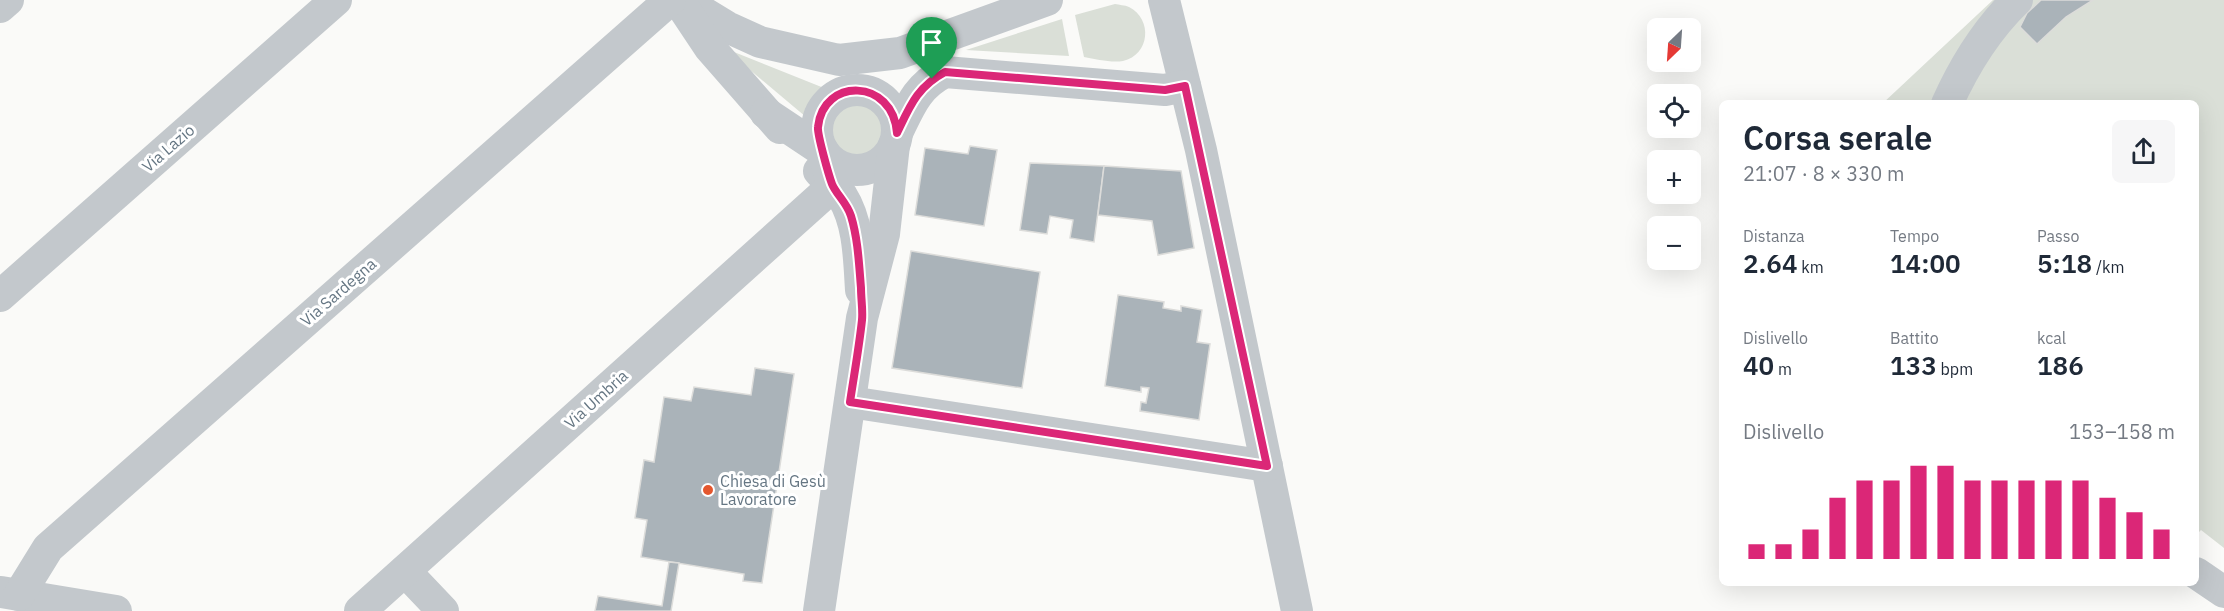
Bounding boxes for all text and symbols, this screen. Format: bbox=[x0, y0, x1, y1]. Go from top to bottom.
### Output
pin bbox=[906, 17, 957, 79]
north arrow bbox=[1647, 18, 1701, 72]
map controls bbox=[1647, 18, 1701, 270]
icon: arrive bbox=[915, 26, 948, 59]
button: locate bbox=[1647, 84, 1701, 138]
text: Corsa serale bbox=[1743, 116, 1932, 159]
street label: Via Lazio bbox=[138, 120, 198, 176]
button: share bbox=[2112, 120, 2175, 183]
button: + bbox=[1647, 150, 1701, 204]
text: 21:07 · 8 × 330 m bbox=[1743, 160, 1904, 187]
button: − bbox=[1647, 216, 1701, 270]
text: Distanza bbox=[1743, 226, 1805, 246]
text: Tempo bbox=[1890, 226, 1939, 246]
text: Passo bbox=[2037, 226, 2080, 246]
text: 2.64 bbox=[1743, 246, 1798, 280]
text: 14:00 bbox=[1890, 246, 1961, 280]
text: 5:18 bbox=[2037, 246, 2092, 280]
street label: Via Sardegna bbox=[296, 253, 380, 330]
text: km bbox=[1798, 257, 1824, 277]
text: /km bbox=[2092, 257, 2124, 277]
text: Dislivello bbox=[1743, 328, 1808, 348]
text: Battito bbox=[1890, 328, 1939, 348]
text: kcal bbox=[2037, 328, 2066, 348]
text: 40 bbox=[1743, 348, 1774, 382]
text: 133 bbox=[1890, 348, 1937, 382]
text: 186 bbox=[2037, 348, 2084, 382]
text: m bbox=[1774, 359, 1792, 379]
text: bpm bbox=[1937, 359, 1973, 379]
street label: Via Umbria bbox=[560, 365, 632, 433]
text: Dislivello bbox=[1743, 418, 1824, 445]
text: 153–158 m bbox=[2069, 418, 2175, 445]
place label: Chiesa di Gesù Lavoratore bbox=[720, 471, 826, 509]
marker: Chiesa di Gesù Lavoratore bbox=[701, 483, 715, 497]

